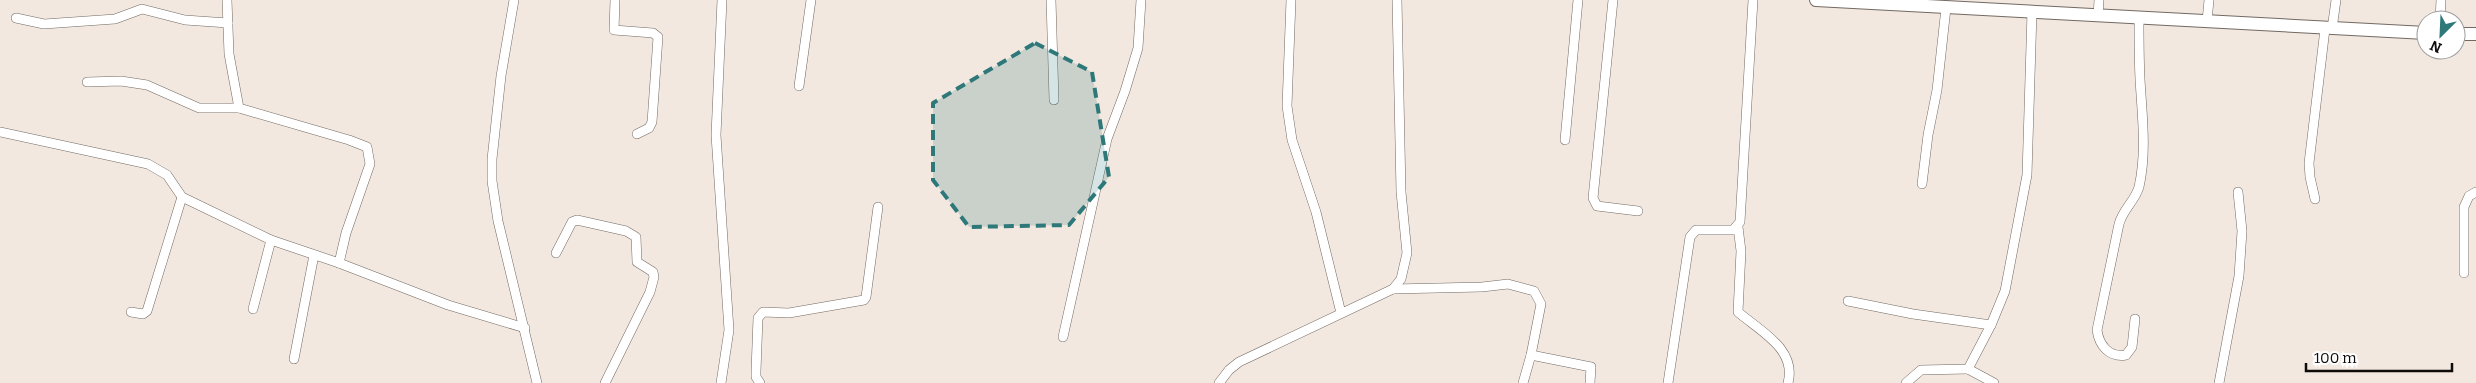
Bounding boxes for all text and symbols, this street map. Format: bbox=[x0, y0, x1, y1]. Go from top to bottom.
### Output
north arrow bbox=[2416, 10, 2466, 60]
text: N bbox=[2427, 36, 2444, 56]
scale bar bbox=[2306, 340, 2452, 372]
text: 100 m bbox=[2314, 349, 2357, 367]

